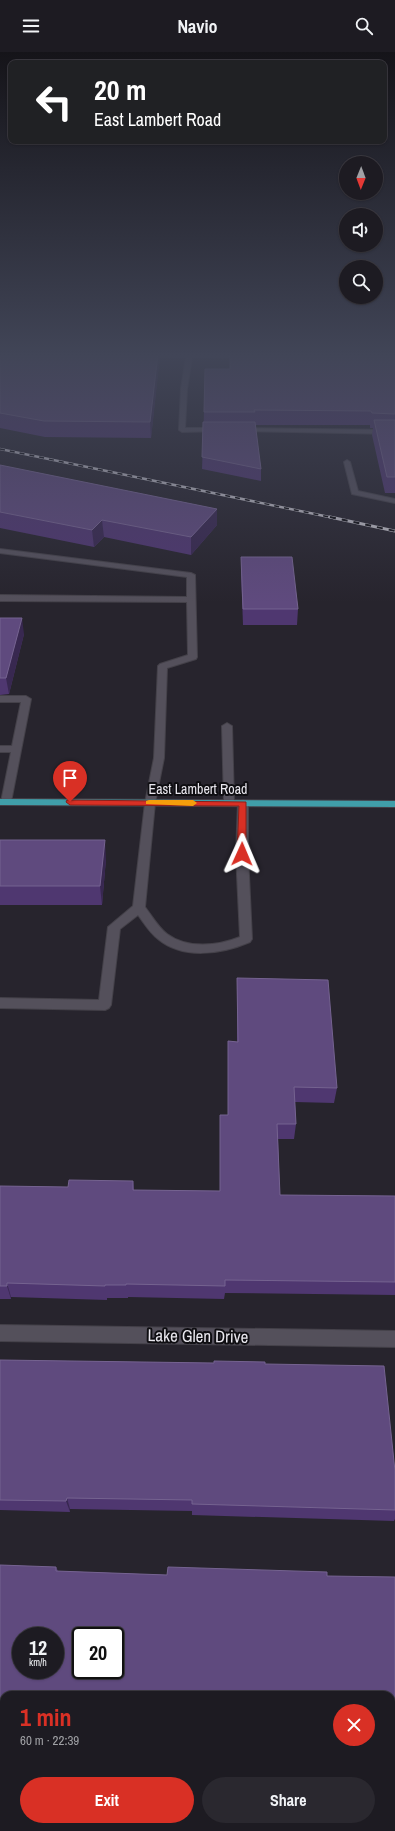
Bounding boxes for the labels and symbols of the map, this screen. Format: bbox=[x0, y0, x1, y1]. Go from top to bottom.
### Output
north arrow bbox=[339, 156, 383, 200]
pin bbox=[53, 761, 87, 802]
street label: East Lambert Road bbox=[149, 780, 247, 798]
position arrow bbox=[221, 833, 263, 875]
street label: Lake Glen Drive bbox=[147, 1323, 249, 1348]
speed limit sign: 20 bbox=[72, 1627, 124, 1679]

